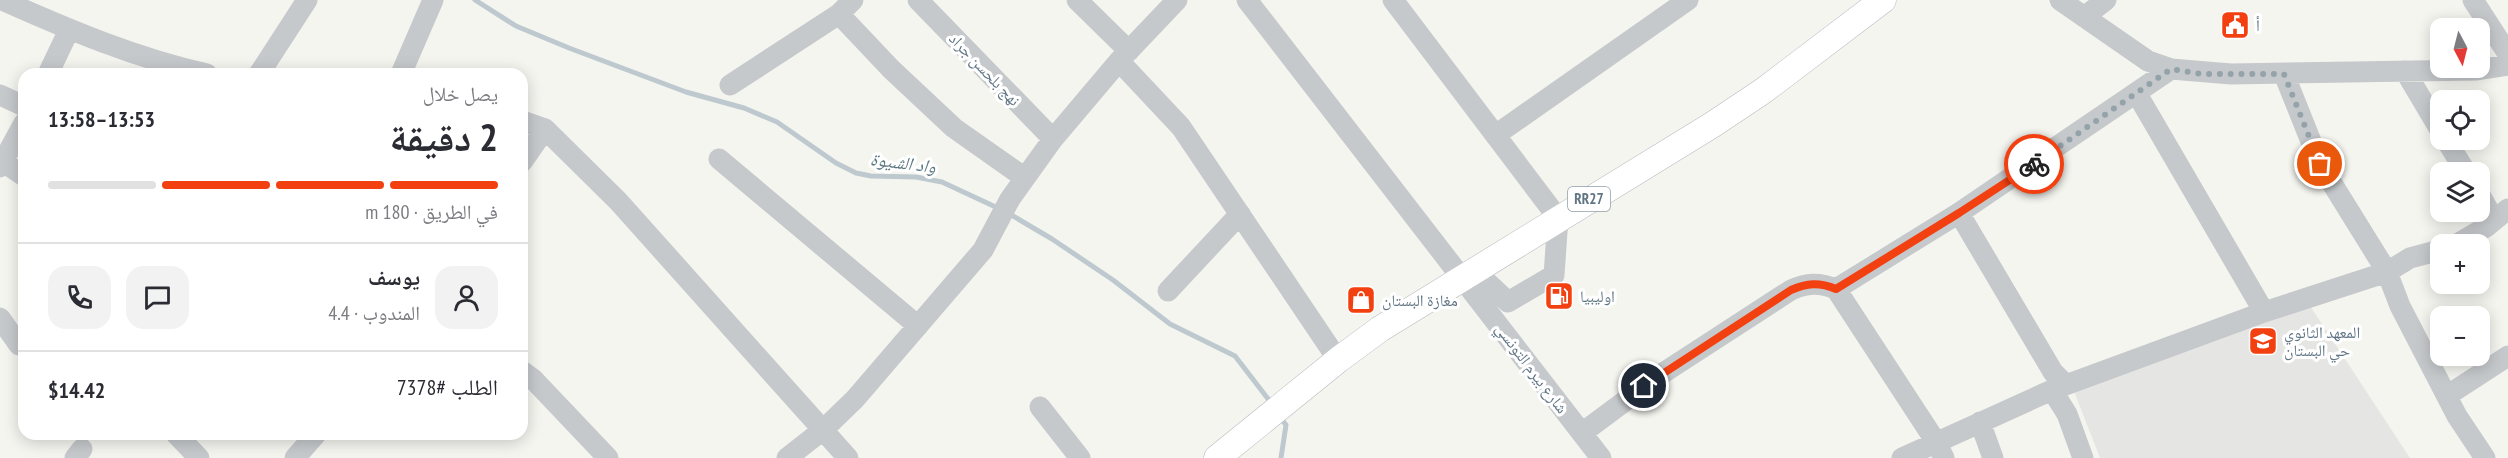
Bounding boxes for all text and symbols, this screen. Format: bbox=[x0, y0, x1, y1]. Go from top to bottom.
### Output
public building icon: أ bbox=[2219, 9, 2251, 41]
place label: أ bbox=[2256, 15, 2260, 35]
north arrow bbox=[2430, 18, 2490, 78]
map controls bbox=[2430, 18, 2490, 366]
street label: نهج بلحسن جراد bbox=[944, 28, 1025, 110]
text: يصل خلال bbox=[423, 81, 498, 107]
button: locate bbox=[2430, 90, 2490, 150]
text: 13:53–13:58 bbox=[48, 105, 155, 133]
text: 2 دقيقة bbox=[389, 111, 498, 162]
courier bbox=[2004, 134, 2064, 194]
pin bbox=[2294, 138, 2345, 189]
water label: واد الشيوة bbox=[869, 147, 938, 178]
icon: bag bbox=[2303, 147, 2336, 180]
icon: bike bbox=[2018, 148, 2051, 181]
button: layers bbox=[2430, 162, 2490, 222]
road number: RR27 bbox=[1568, 187, 1610, 211]
text: في الطريق · 180 m bbox=[365, 199, 498, 225]
button: + bbox=[2430, 234, 2490, 294]
text: يوسف bbox=[368, 263, 420, 291]
button: phone bbox=[48, 266, 111, 329]
button: chat bbox=[126, 266, 189, 329]
button: person bbox=[435, 266, 498, 329]
fuel station icon: اوليبيا bbox=[1543, 280, 1575, 312]
shop icon: مغازة البستان bbox=[1345, 284, 1377, 316]
place label: اوليبيا bbox=[1580, 286, 1615, 306]
place label: مغازة البستان bbox=[1382, 290, 1458, 311]
text: المندوب · 4.4 bbox=[328, 300, 420, 326]
button: − bbox=[2430, 306, 2490, 366]
street label: شارع بيرم التونسي bbox=[1489, 319, 1573, 419]
place label: المعهد الثانوي حي البستان bbox=[2284, 322, 2360, 363]
school or university icon: المعهد الثانوي حي البستان bbox=[2247, 325, 2279, 357]
pin bbox=[1618, 360, 1669, 411]
icon: home bbox=[1627, 369, 1660, 402]
text: الطلب #7378 bbox=[397, 373, 498, 401]
text: $14.42 bbox=[48, 376, 105, 404]

